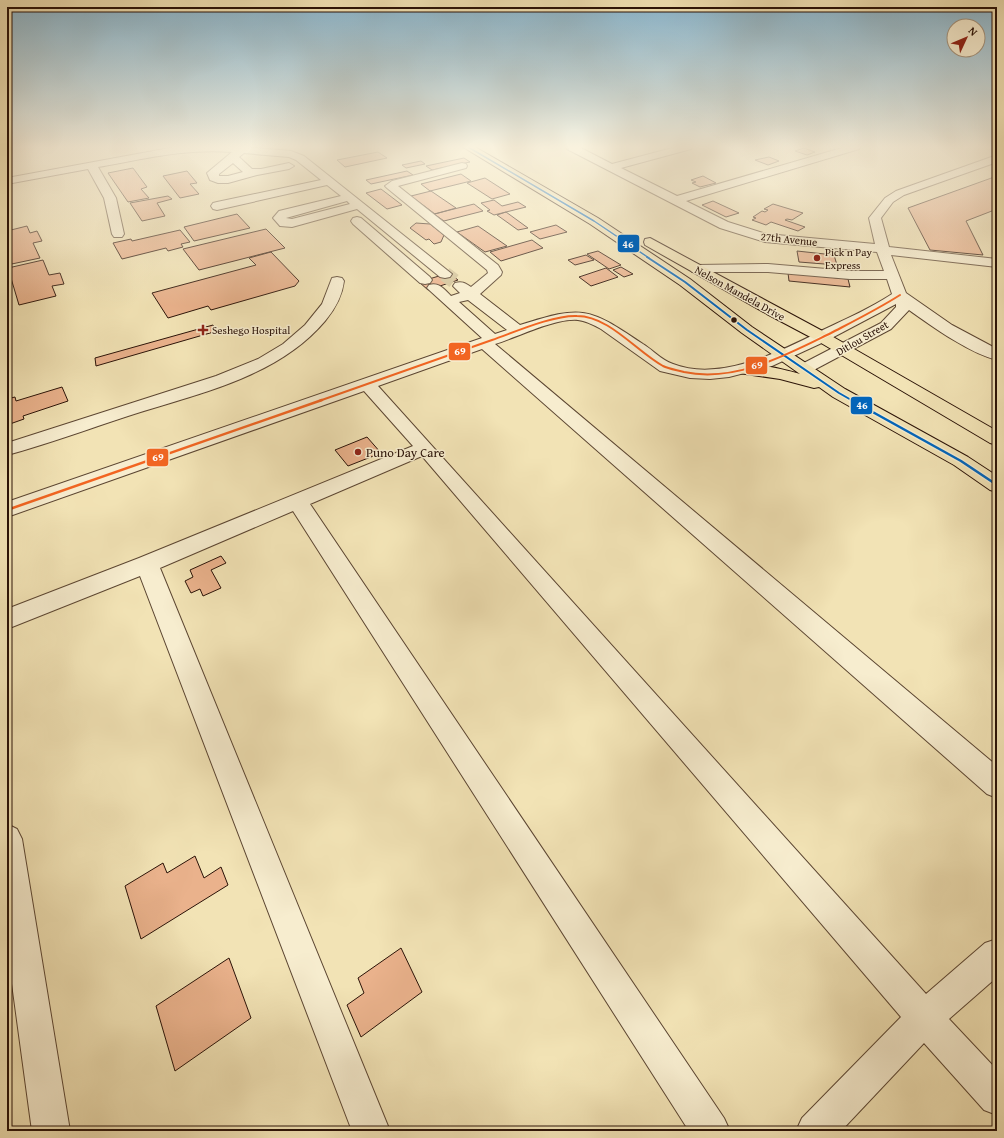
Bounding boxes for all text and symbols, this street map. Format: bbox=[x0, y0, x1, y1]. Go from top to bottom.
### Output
north arrow bbox=[946, 18, 986, 58]
text: N bbox=[965, 23, 982, 40]
street label: 27th Avenue bbox=[760, 228, 818, 250]
line badge: 46 bbox=[617, 234, 640, 253]
text: 46 bbox=[622, 236, 634, 252]
place label: Pick n Pay Express bbox=[825, 244, 872, 273]
marker: Pick n Pay Express bbox=[812, 253, 822, 263]
street label: Nelson Mandela Drive bbox=[692, 262, 788, 324]
unlabelled marker bbox=[729, 315, 739, 325]
street label: Ditlou Street bbox=[833, 316, 891, 360]
place label: Seshego Hospital bbox=[212, 322, 290, 338]
marker: Seshego Hospital bbox=[197, 324, 209, 336]
line badge: 69 bbox=[448, 342, 471, 361]
text: 69 bbox=[454, 343, 466, 359]
line badge: 69 bbox=[745, 356, 768, 375]
text: 69 bbox=[751, 357, 763, 373]
line badge: 46 bbox=[850, 396, 873, 415]
text: 46 bbox=[856, 397, 868, 413]
place label: Puno Day Care bbox=[366, 443, 445, 462]
marker: Puno Day Care bbox=[353, 447, 363, 457]
line badge: 69 bbox=[146, 448, 169, 467]
text: 69 bbox=[152, 449, 164, 465]

